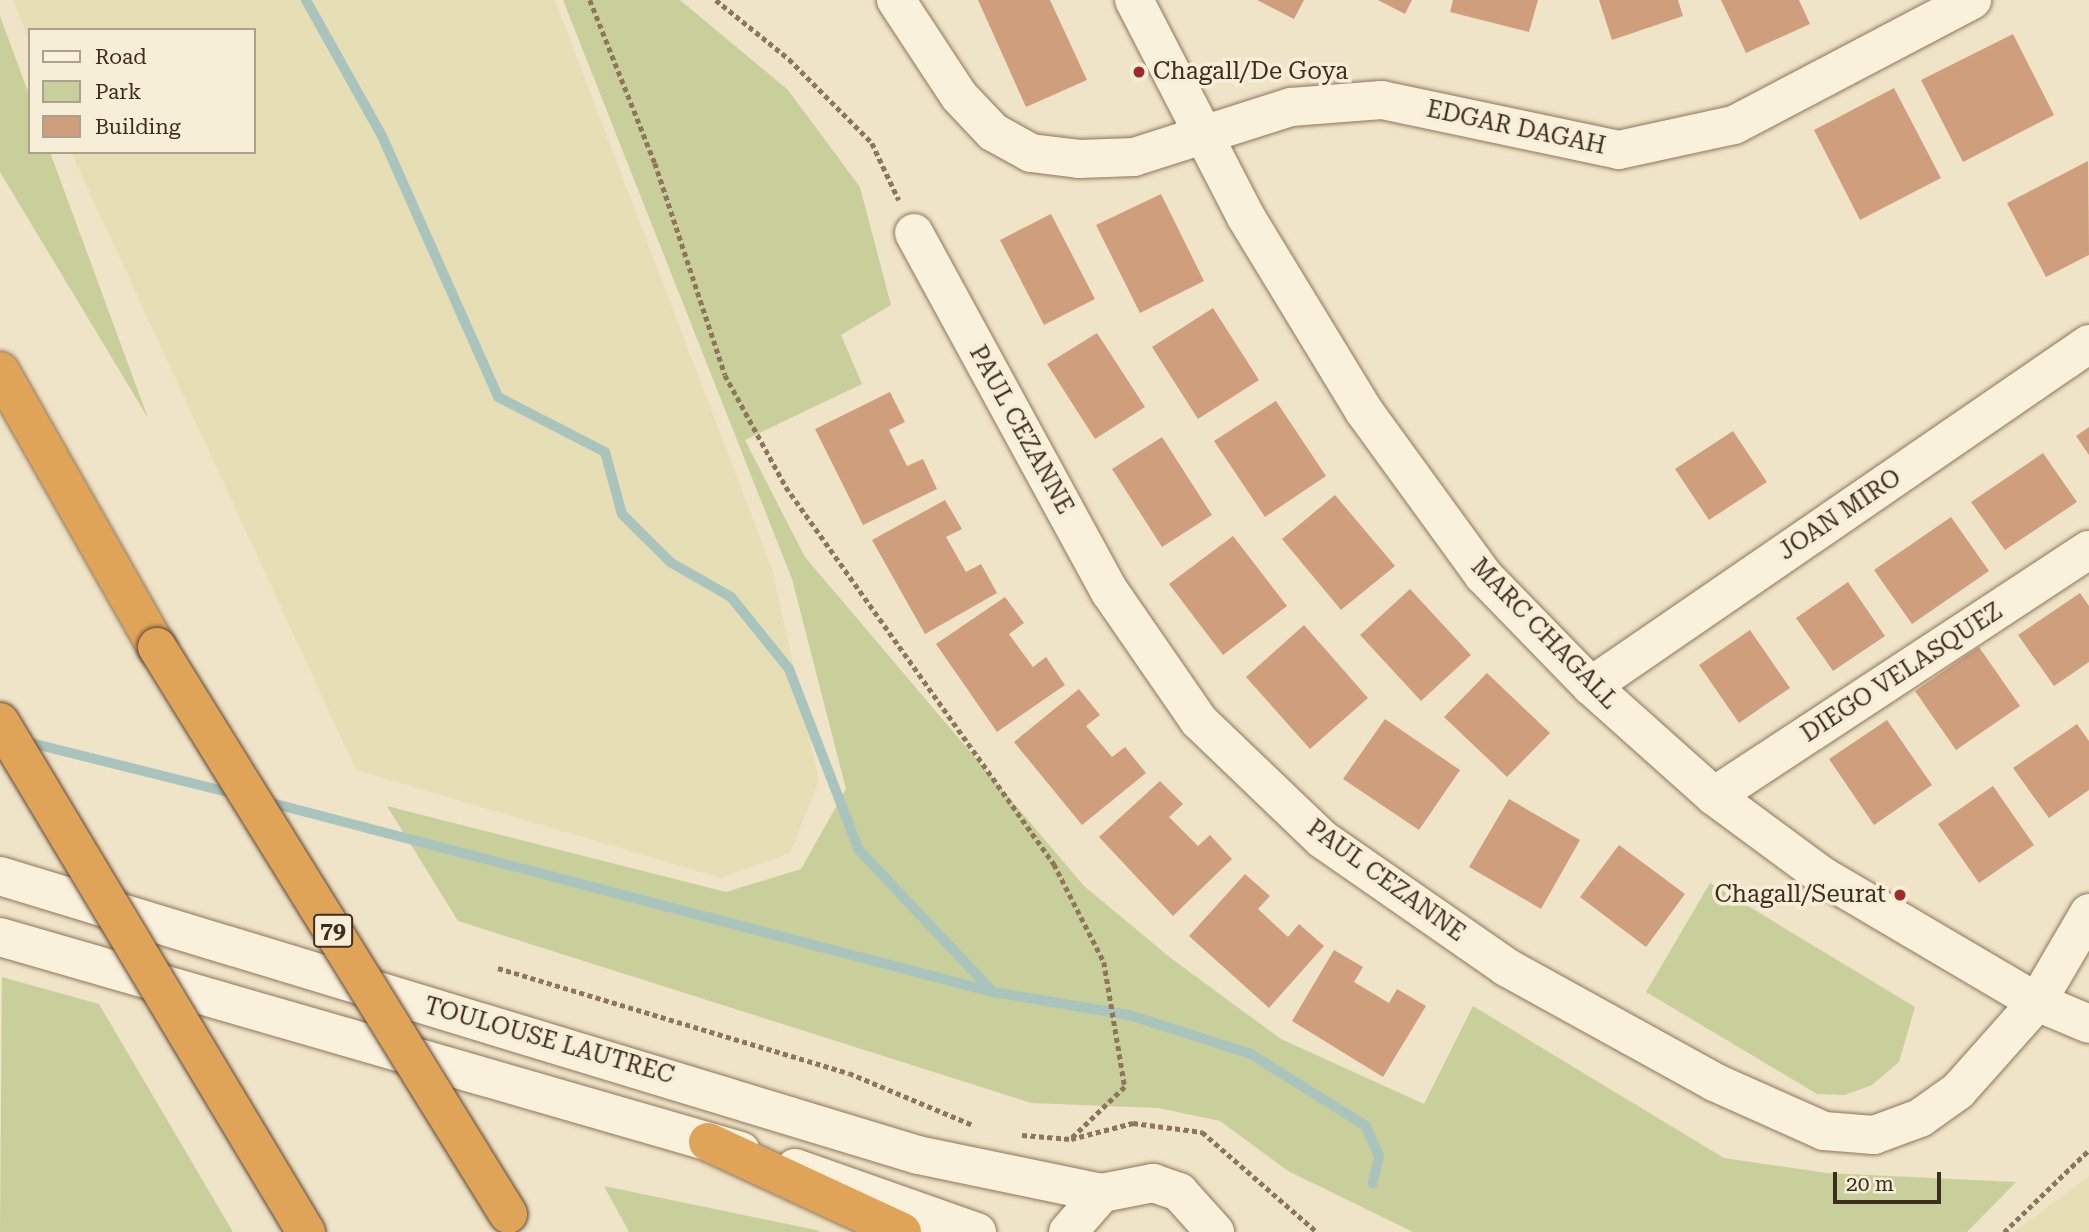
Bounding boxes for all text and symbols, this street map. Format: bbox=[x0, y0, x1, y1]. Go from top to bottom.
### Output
legend bbox=[28, 28, 256, 154]
text: Road bbox=[95, 45, 147, 69]
place label: Chagall/De Goya bbox=[1153, 58, 1348, 86]
marker: Chagall/De Goya bbox=[1131, 64, 1147, 80]
text: Park bbox=[95, 80, 141, 104]
street label: EDGAR DAGAH bbox=[1424, 95, 1608, 161]
text: Building bbox=[95, 115, 181, 139]
street label: PAUL CEZANNE bbox=[963, 341, 1079, 519]
street label: JOAN MIRO bbox=[1773, 463, 1907, 567]
street label: MARC CHAGALL bbox=[1465, 553, 1623, 715]
street label: DIEGO VELASQUEZ bbox=[1796, 597, 2008, 749]
street label: PAUL CEZANNE bbox=[1301, 814, 1471, 948]
place label: Chagall/Seurat bbox=[1714, 881, 1886, 909]
marker: Chagall/Seurat bbox=[1892, 887, 1908, 903]
road number: 79 bbox=[312, 912, 354, 950]
street label: TOULOUSE LAUTREC bbox=[421, 992, 677, 1090]
scale bar bbox=[1837, 1158, 1946, 1202]
text: 20 m bbox=[1846, 1172, 1894, 1196]

